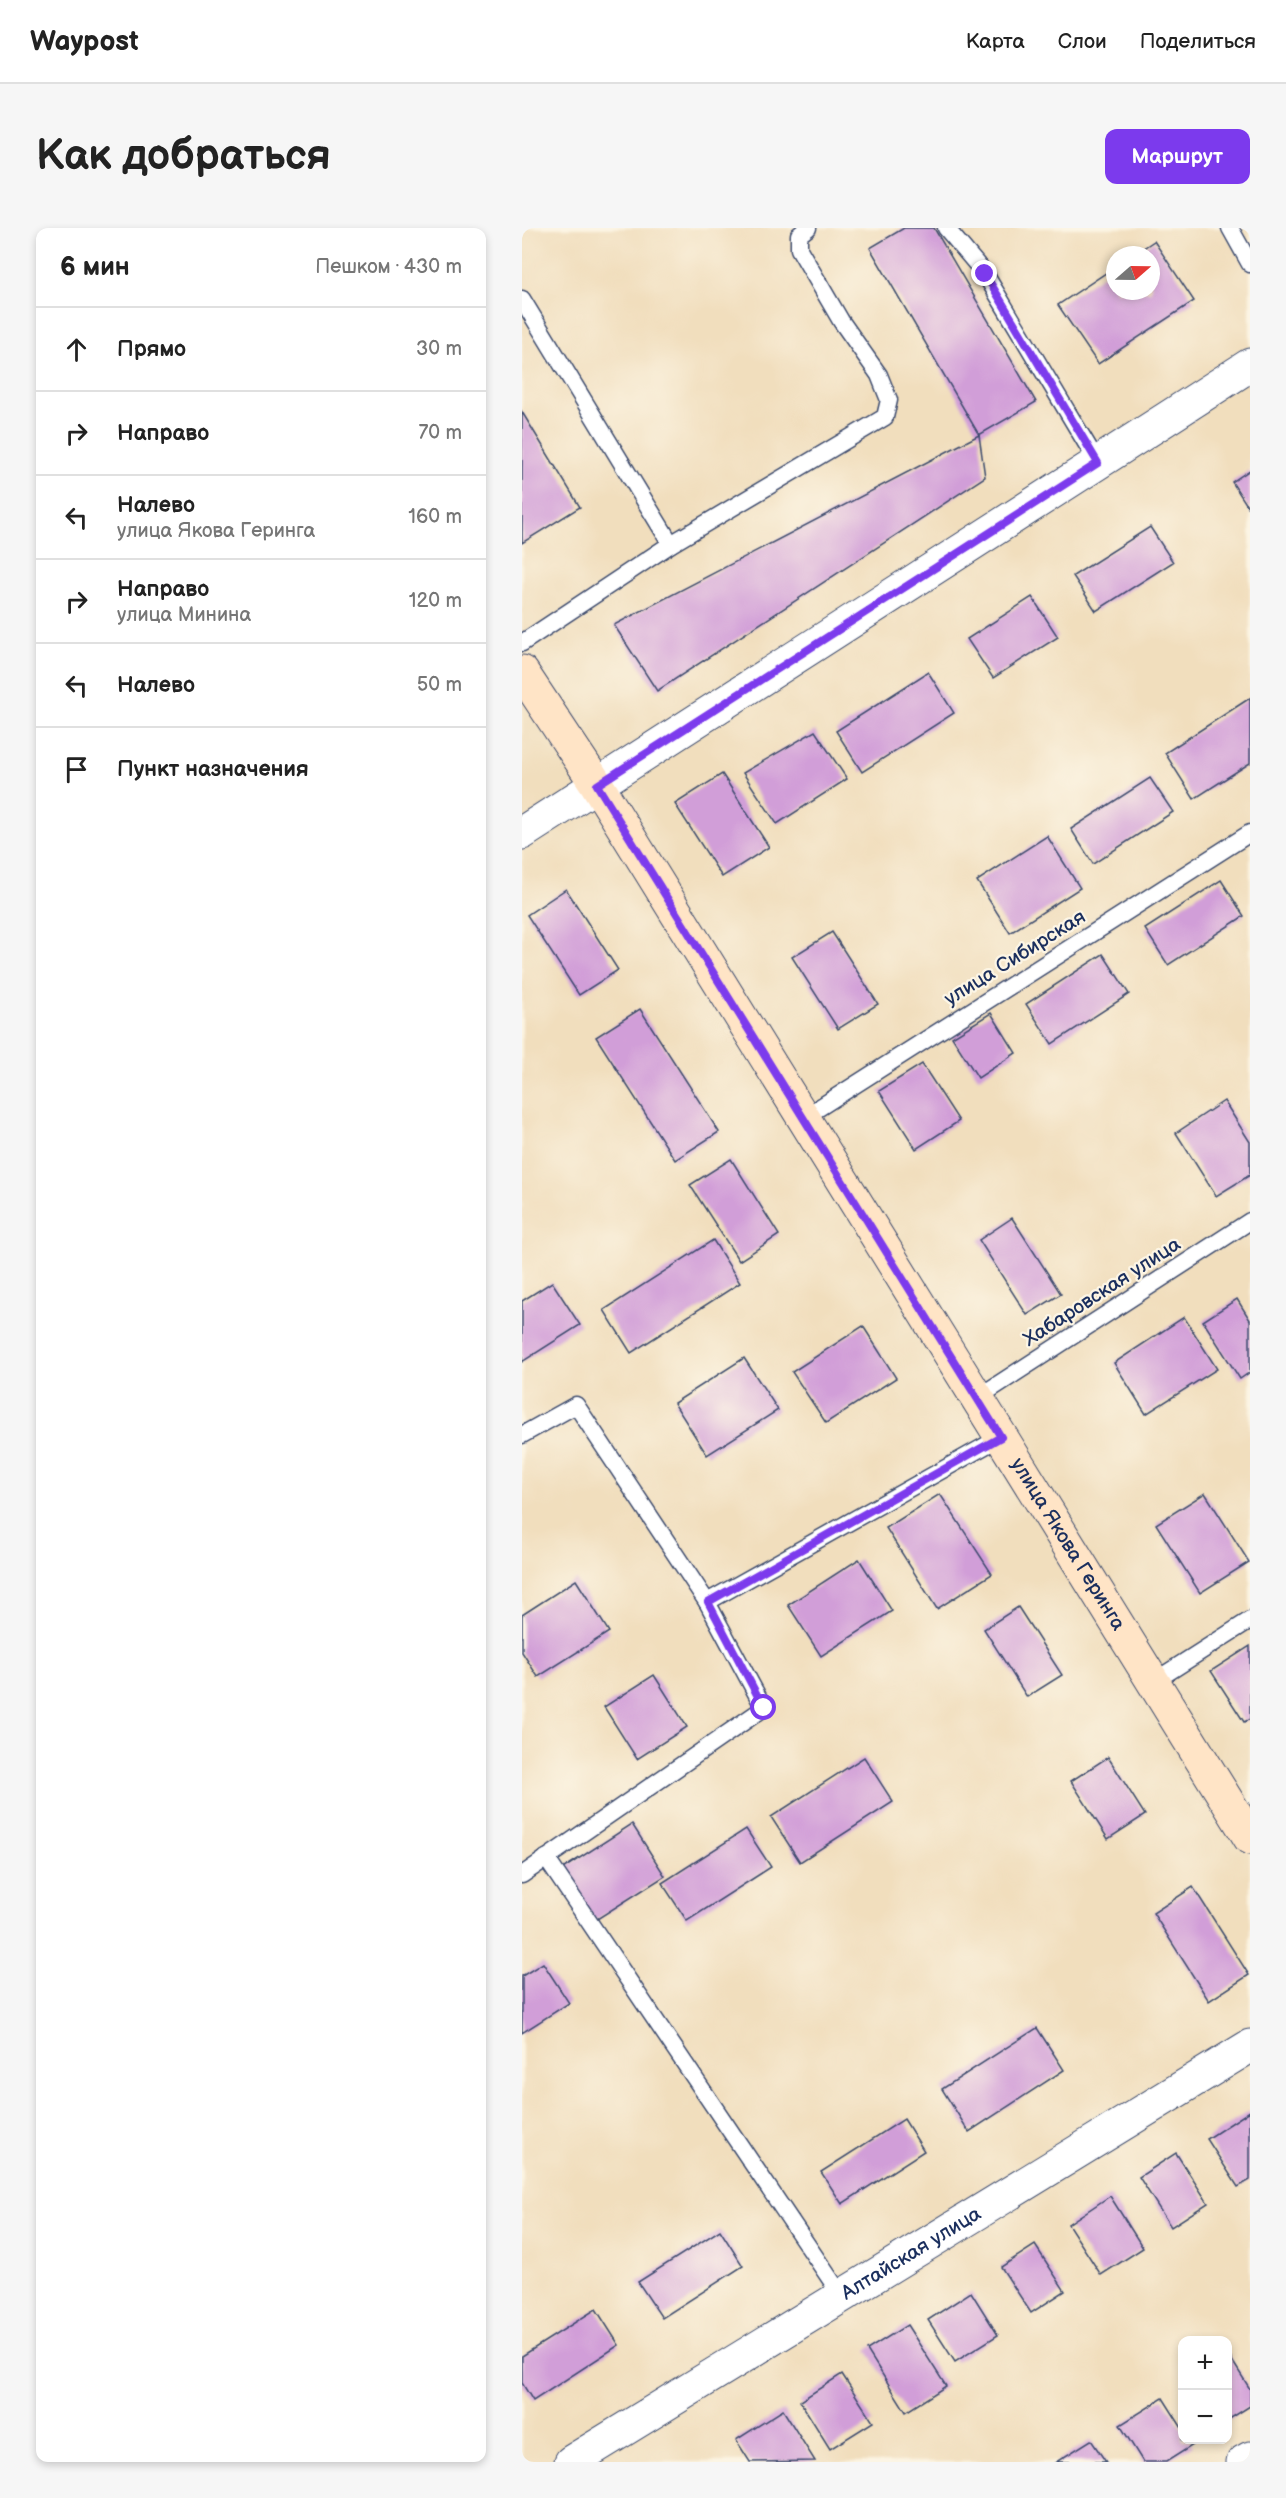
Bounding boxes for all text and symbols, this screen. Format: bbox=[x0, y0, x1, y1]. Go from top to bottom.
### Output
text: Waypost bbox=[30, 25, 139, 58]
text: Карта bbox=[966, 29, 1025, 54]
text: Слои bbox=[1058, 29, 1107, 54]
text: Поделиться bbox=[1140, 29, 1256, 54]
button: Маршрут bbox=[1105, 129, 1250, 184]
text: Как добраться bbox=[36, 131, 331, 182]
north arrow bbox=[1106, 246, 1160, 300]
text: 6 мин bbox=[60, 252, 130, 283]
text: Пешком · 430 m bbox=[315, 255, 462, 279]
route end bbox=[971, 260, 997, 286]
icon: ahead bbox=[60, 333, 93, 366]
text: Прямо bbox=[117, 336, 186, 363]
text: 30 m bbox=[416, 337, 462, 361]
icon: right bbox=[60, 417, 93, 450]
text: Направо bbox=[117, 420, 209, 447]
text: 70 m bbox=[418, 421, 462, 445]
text: Налево bbox=[117, 492, 195, 519]
icon: left bbox=[60, 501, 93, 534]
text: 160 m bbox=[408, 505, 462, 529]
text: улица Якова Геринга bbox=[117, 519, 315, 543]
text: Направо bbox=[117, 576, 209, 603]
icon: right bbox=[60, 585, 93, 618]
text: 120 m bbox=[409, 589, 462, 613]
text: улица Минина bbox=[117, 603, 251, 627]
icon: left bbox=[60, 669, 93, 702]
text: Налево bbox=[117, 672, 195, 699]
text: 50 m bbox=[417, 673, 462, 697]
icon: arrive bbox=[60, 753, 93, 786]
text: Пункт назначения bbox=[117, 756, 309, 783]
street label: улица Сибирская bbox=[940, 905, 1090, 1011]
street label: Хабаровская улица bbox=[1019, 1232, 1185, 1352]
street label: улица Якова Геринга bbox=[1005, 1454, 1130, 1635]
route start bbox=[750, 1694, 776, 1720]
street label: Алтайская улица bbox=[836, 2202, 986, 2306]
map controls bbox=[1178, 2336, 1232, 2444]
button: + bbox=[1178, 2336, 1232, 2390]
button: − bbox=[1178, 2390, 1232, 2444]

